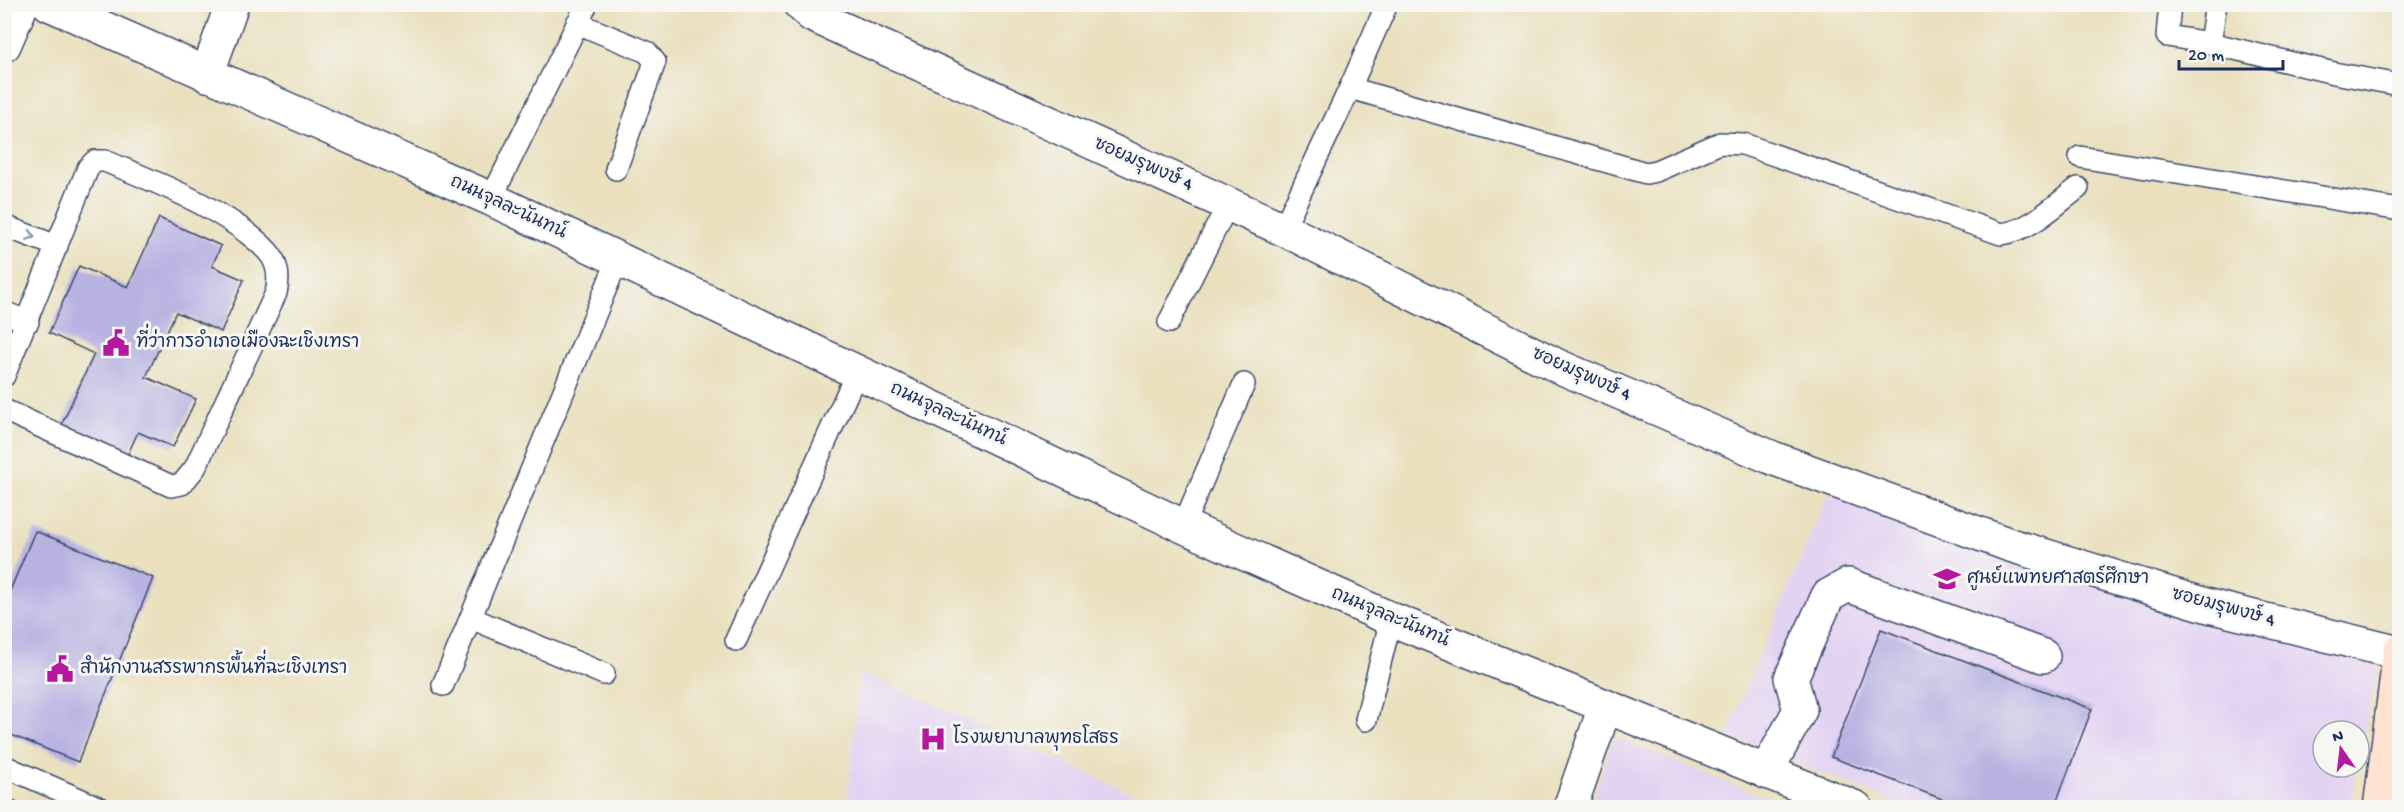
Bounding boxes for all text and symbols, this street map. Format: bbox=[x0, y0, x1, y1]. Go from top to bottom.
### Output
scale bar bbox=[2179, 33, 2282, 71]
text: 20 m bbox=[2188, 46, 2224, 67]
street label: ซอยมรุพงษ์ 4 bbox=[1090, 129, 1198, 197]
street label: ถนนจุลละนันทน์ bbox=[446, 167, 572, 245]
one-way arrow bbox=[25, 229, 36, 241]
place label: ที่ว่าการอำเภอเมืองฉะเชิงเทรา bbox=[136, 323, 359, 354]
public building icon: ที่ว่าการอำเภอเมืองฉะเชิงเทรา bbox=[101, 328, 131, 358]
street label: ซอยมรุพงษ์ 4 bbox=[1528, 339, 1636, 407]
street label: ถนนจุลละนันทน์ bbox=[886, 374, 1012, 452]
school or university icon: ศูนย์แพทยศาสตร์ศึกษา bbox=[1932, 564, 1962, 594]
place label: ศูนย์แพทยศาสตร์ศึกษา bbox=[1967, 564, 2149, 591]
street label: ถนนจุลละนันทน์ bbox=[1327, 579, 1454, 653]
street label: ซอยมรุพงษ์ 4 bbox=[2169, 579, 2279, 633]
place label: สำนักงานสรรพากรพื้นที่ฉะเชิงเทรา bbox=[80, 649, 347, 680]
public building icon: สำนักงานสรรพากรพื้นที่ฉะเชิงเทรา bbox=[45, 654, 75, 684]
north arrow bbox=[2311, 719, 2371, 779]
hospital icon: โรงพยาบาลพุทธโสธร bbox=[918, 724, 948, 754]
place label: โรงพยาบาลพุทธโสธร bbox=[953, 724, 1119, 751]
text: N bbox=[2331, 727, 2346, 748]

